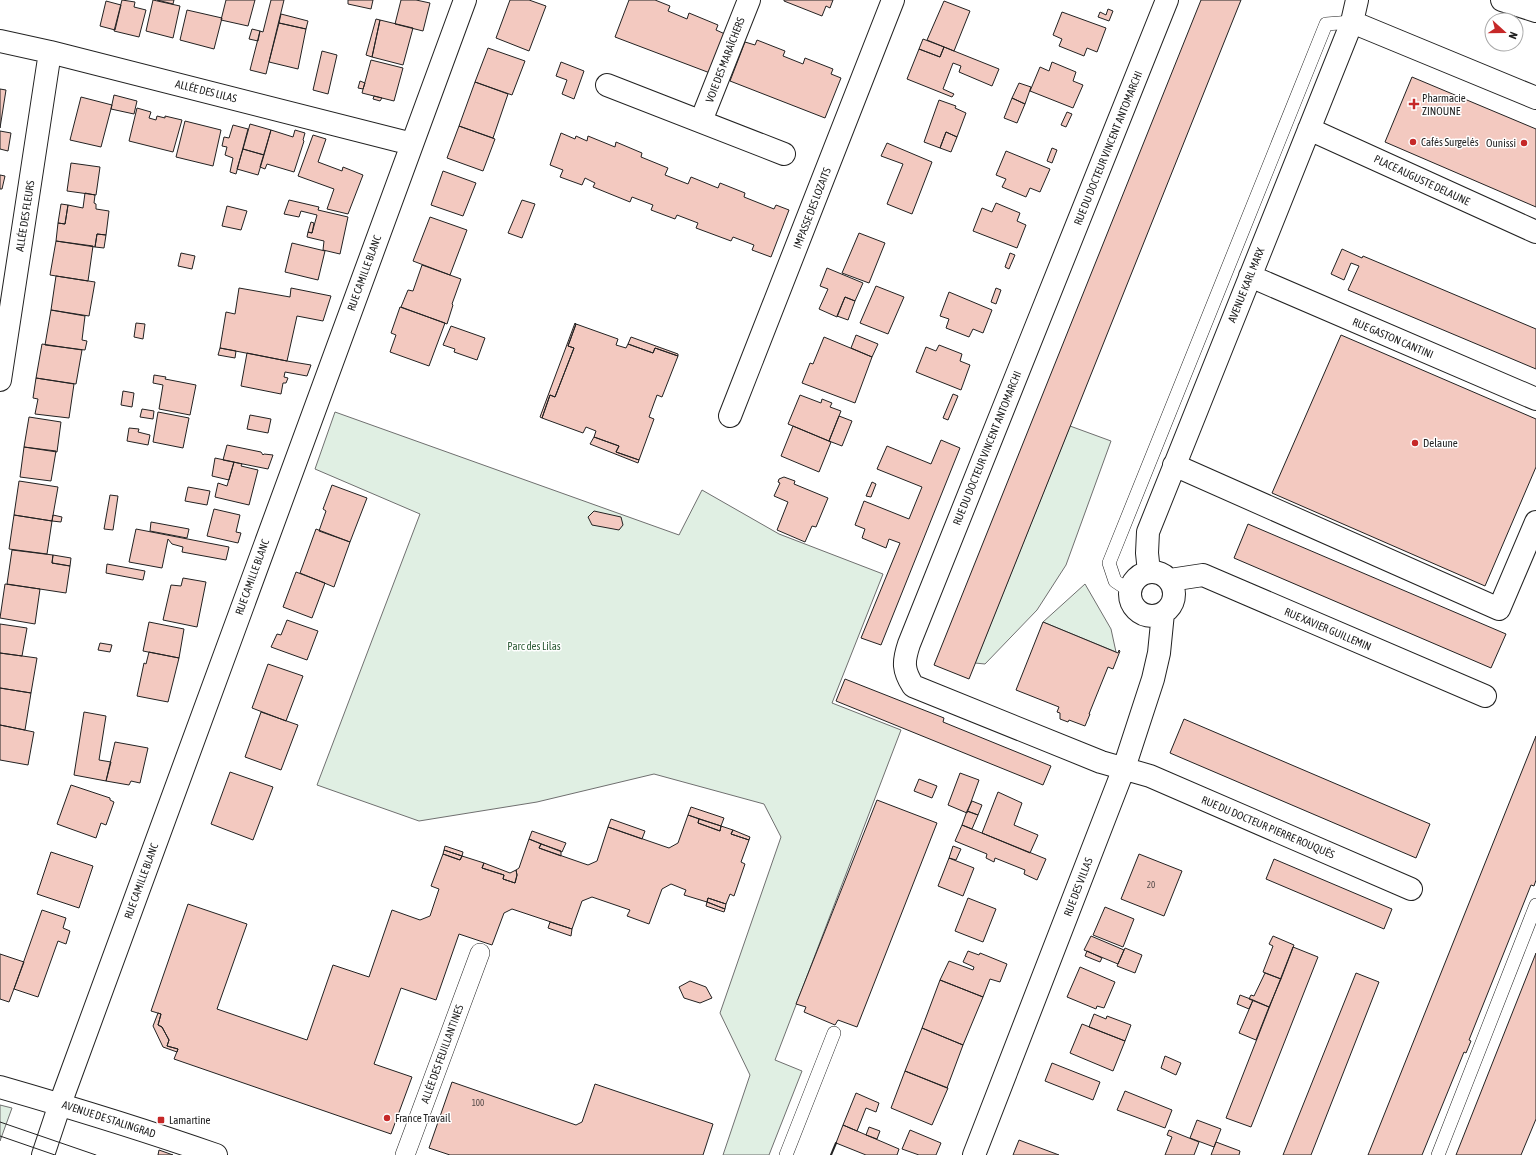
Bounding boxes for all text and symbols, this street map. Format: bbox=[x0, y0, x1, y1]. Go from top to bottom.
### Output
north arrow bbox=[1484, 12, 1524, 52]
street label: VOIE DES MARAÎCHERS bbox=[703, 15, 747, 104]
text: N bbox=[1507, 30, 1520, 41]
street label: RUE DU DOCTEUR VINCENT ANTOMARCHI bbox=[1071, 69, 1145, 227]
street label: ALLÉE DES LILAS bbox=[174, 78, 238, 105]
place label: Pharmacie ZINOUNE bbox=[1422, 92, 1466, 117]
marker: Pharmacie ZINOUNE bbox=[1409, 99, 1419, 109]
place label: Cafés Surgelés bbox=[1421, 136, 1479, 148]
marker: Cafés Surgelés bbox=[1408, 137, 1418, 147]
place label: Ounissi bbox=[1486, 137, 1516, 149]
marker: Ounissi bbox=[1519, 138, 1529, 148]
street label: PLACE AUGUSTE DELAUNE bbox=[1372, 153, 1472, 208]
street label: IMPASSE DES LOZAITS bbox=[791, 165, 833, 250]
street label: ALLÉE DES FLEURS bbox=[13, 179, 37, 252]
street label: RUE CAMILLE BLANC bbox=[345, 233, 383, 313]
street label: AVENUE KARL MARX bbox=[1226, 246, 1267, 324]
street label: RUE GASTON CANTINI bbox=[1351, 316, 1435, 360]
street label: RUE DU DOCTEUR VINCENT ANTOMARCHI bbox=[950, 369, 1024, 527]
place label: Delaune bbox=[1423, 437, 1458, 449]
marker: Delaune bbox=[1410, 438, 1420, 448]
street label: RUE CAMILLE BLANC bbox=[233, 537, 271, 617]
street label: RUE XAVIER GUILLEMIN bbox=[1283, 605, 1373, 653]
park label: Parc des Lilas bbox=[507, 640, 561, 652]
street label: RUE DU DOCTEUR PIERRE ROUQUÈS bbox=[1200, 793, 1337, 861]
street label: RUE CAMILLE BLANC bbox=[122, 841, 160, 921]
street label: RUE DES VILLAS bbox=[1061, 856, 1095, 918]
house number: 20 bbox=[1147, 880, 1155, 890]
street label: ALLÉE DES FEUILLANTINES bbox=[419, 1003, 466, 1105]
street label: AVENUE DE STALINGRAD bbox=[61, 1098, 157, 1140]
house number: 100 bbox=[472, 1098, 484, 1108]
place label: France Travail bbox=[395, 1112, 451, 1124]
marker: France Travail bbox=[382, 1113, 392, 1123]
place label: Lamartine bbox=[169, 1114, 211, 1126]
marker: Lamartine bbox=[156, 1115, 166, 1125]

